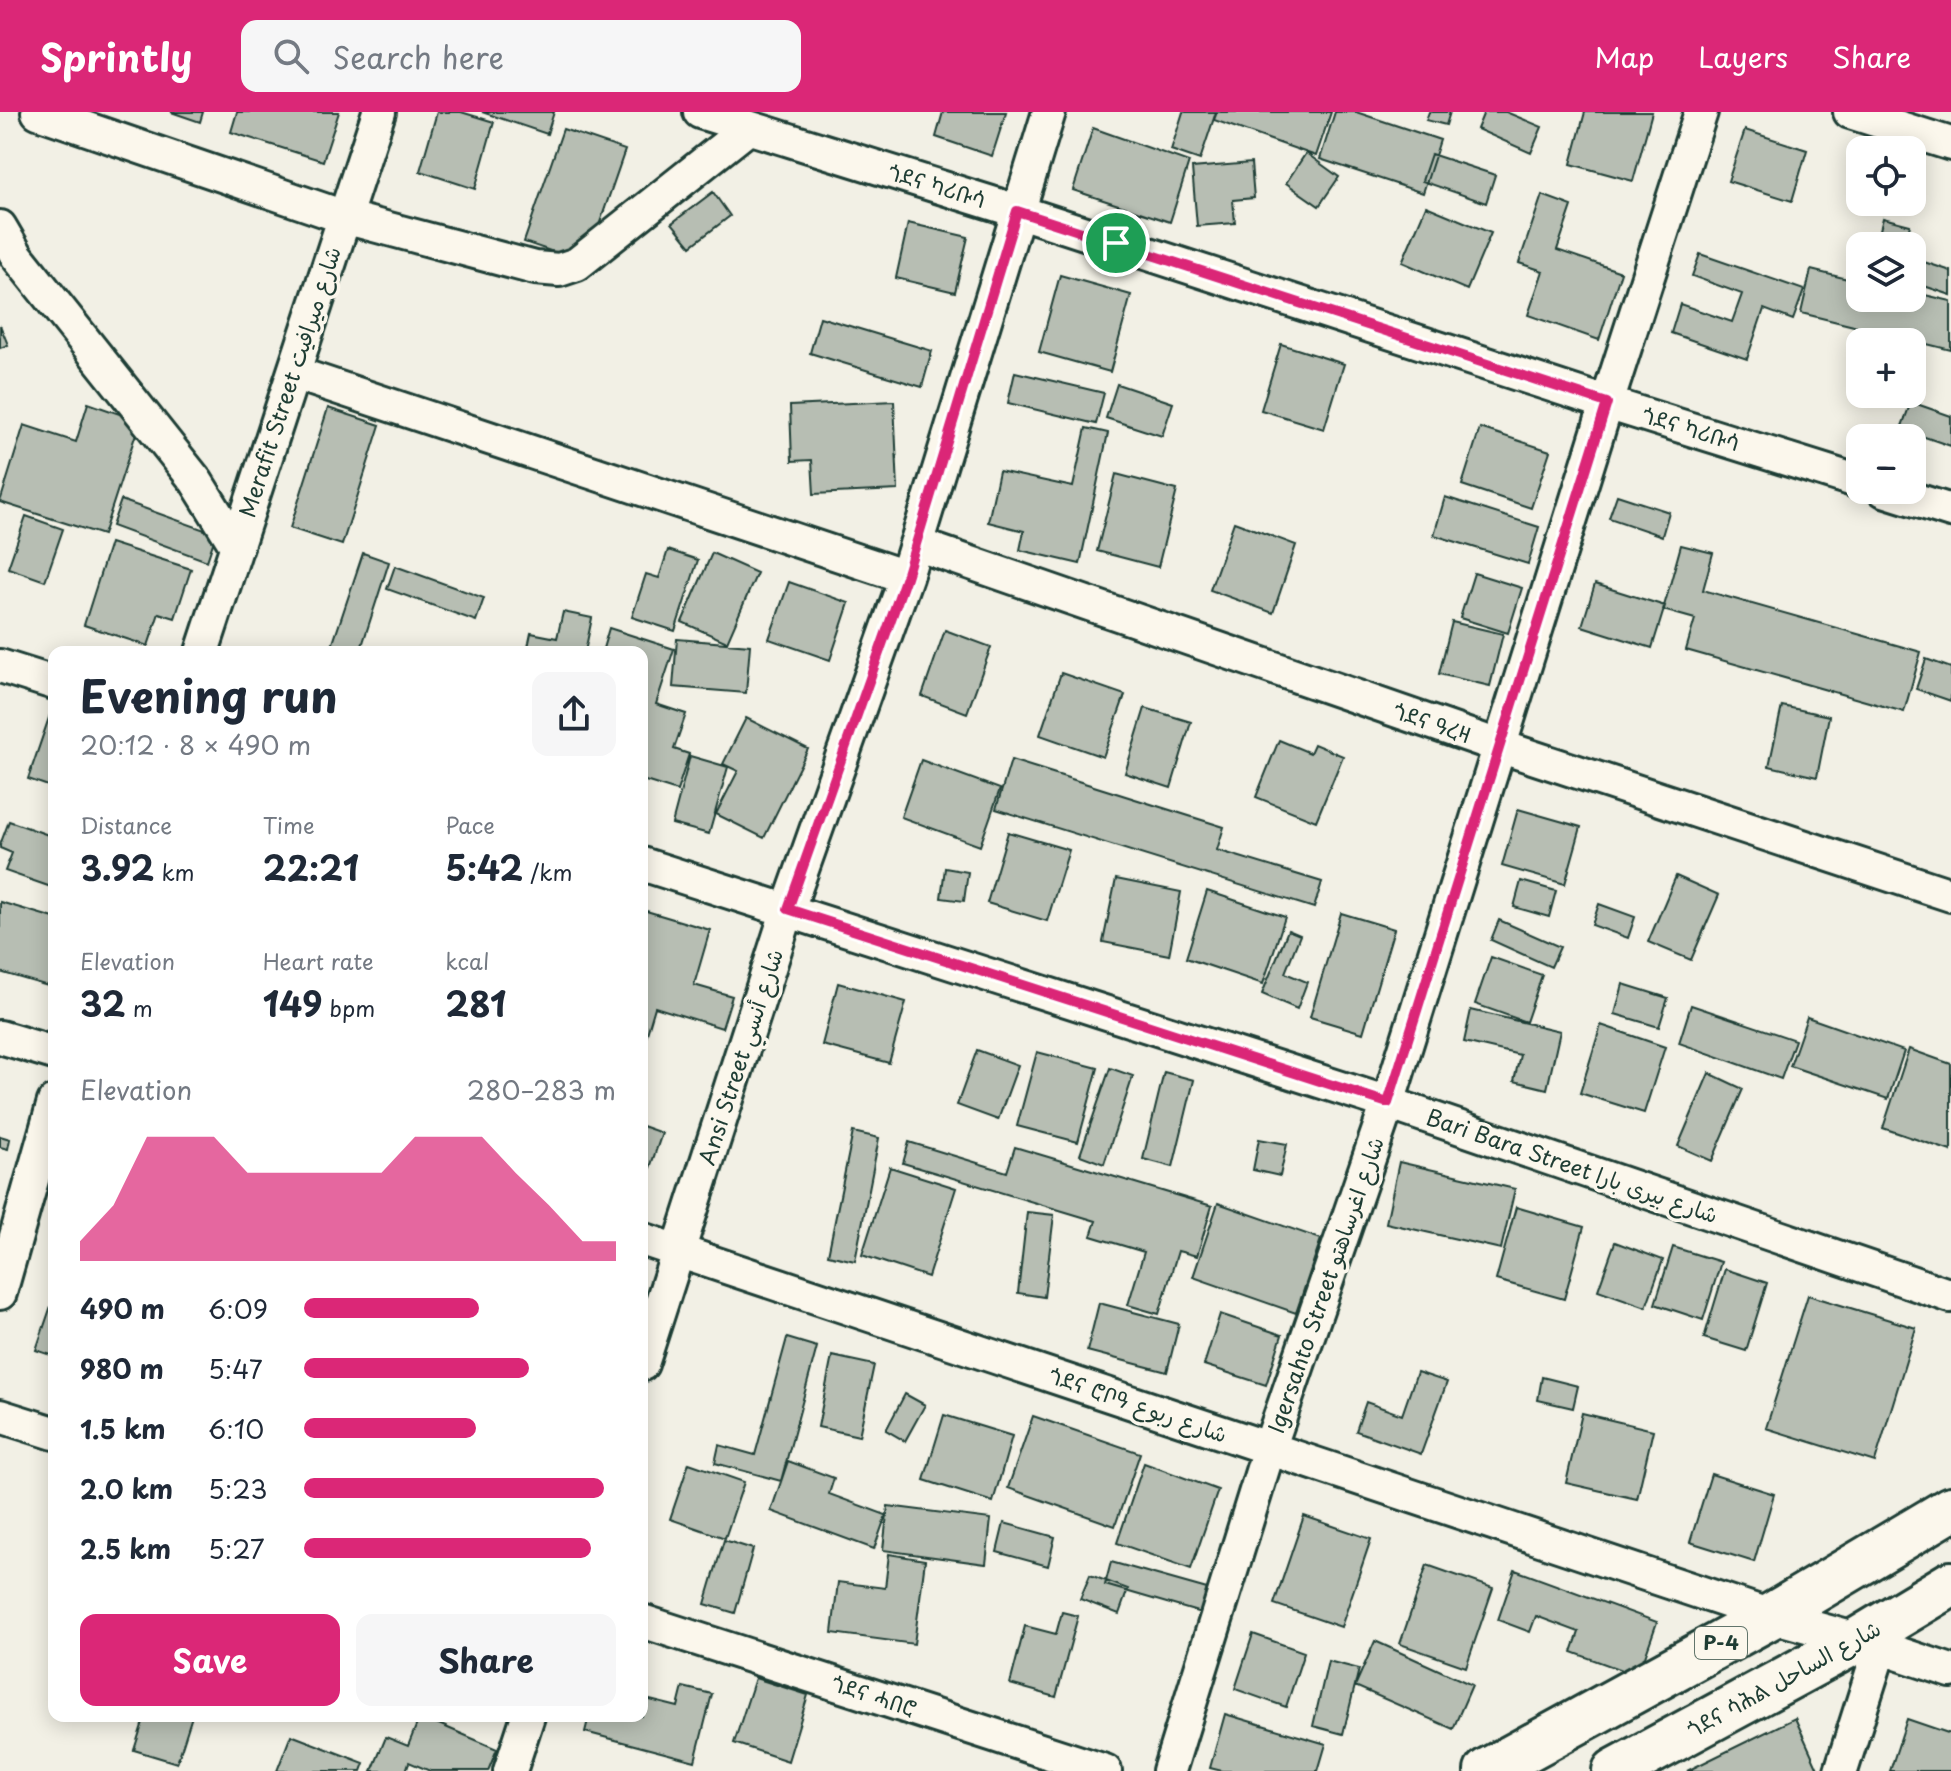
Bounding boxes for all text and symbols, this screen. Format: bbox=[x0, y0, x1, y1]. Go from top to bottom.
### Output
search box bbox=[241, 20, 801, 92]
text: Sprintly bbox=[40, 28, 193, 85]
icon: search bbox=[269, 34, 313, 78]
text: Search here bbox=[333, 34, 504, 79]
text: Map bbox=[1594, 35, 1654, 78]
text: Layers bbox=[1698, 35, 1788, 78]
text: Share bbox=[1832, 35, 1911, 78]
map controls bbox=[1846, 136, 1926, 504]
button: locate bbox=[1846, 136, 1926, 216]
street label: ጎደና ካሪቡሳ bbox=[884, 154, 990, 215]
pin bbox=[1082, 209, 1150, 277]
icon: arrive bbox=[1094, 221, 1138, 265]
button: layers bbox=[1846, 232, 1926, 312]
street label: Merafit Street شارع ميرافيت bbox=[229, 242, 349, 522]
button: + bbox=[1846, 328, 1926, 408]
street label: ጎደና ካሪቡሳ bbox=[1638, 397, 1744, 458]
button: − bbox=[1846, 424, 1926, 504]
text: Evening run bbox=[80, 662, 338, 728]
button: share bbox=[532, 672, 616, 756]
street label: ጎደና ዓረዛ bbox=[1389, 693, 1476, 750]
text: 20:12 · 8 × 490 m bbox=[80, 725, 311, 764]
text: Distance bbox=[80, 808, 172, 841]
text: Time bbox=[263, 808, 315, 841]
text: Pace bbox=[445, 808, 495, 841]
text: 3.92 bbox=[80, 841, 154, 893]
text: 22:21 bbox=[263, 841, 359, 893]
text: 5:42 bbox=[445, 841, 523, 893]
text: km bbox=[154, 855, 195, 888]
text: /km bbox=[523, 855, 572, 888]
text: Elevation bbox=[80, 944, 175, 977]
text: Heart rate bbox=[263, 944, 374, 977]
text: kcal bbox=[445, 944, 489, 977]
street label: Ansi Street شارع أنسي bbox=[689, 944, 795, 1170]
text: 32 bbox=[80, 977, 126, 1029]
text: 149 bbox=[263, 977, 322, 1029]
text: 281 bbox=[445, 977, 506, 1029]
text: m bbox=[126, 991, 153, 1024]
text: bpm bbox=[322, 991, 375, 1024]
text: Elevation bbox=[80, 1070, 192, 1109]
text: 280–283 m bbox=[467, 1070, 616, 1109]
street label: Bari Bara Street شارع بيرى بارا bbox=[1422, 1099, 1723, 1231]
street label: Igersahto Street شارع اغرساهتو bbox=[1258, 1132, 1392, 1438]
text: 490 m bbox=[80, 1289, 165, 1328]
text: 6:09 bbox=[208, 1289, 268, 1328]
text: 980 m bbox=[80, 1349, 164, 1388]
text: 5:47 bbox=[208, 1349, 263, 1388]
street label: ጎደና ሮቦዓ شارع ربوع bbox=[1045, 1358, 1232, 1451]
text: 1.5 km bbox=[80, 1409, 166, 1448]
text: 6:10 bbox=[208, 1409, 264, 1448]
text: 2.0 km bbox=[80, 1469, 173, 1508]
text: 5:23 bbox=[208, 1469, 267, 1508]
text: 2.5 km bbox=[80, 1529, 171, 1568]
text: 5:27 bbox=[208, 1529, 265, 1568]
street label: ጎደና ሳሕል شارع الساحل bbox=[1680, 1611, 1887, 1746]
button: Save bbox=[80, 1614, 340, 1706]
button: Share bbox=[356, 1614, 616, 1706]
road number: P-4 bbox=[1695, 1627, 1747, 1659]
street label: ጎደና ሓበሮ bbox=[828, 1665, 921, 1724]

